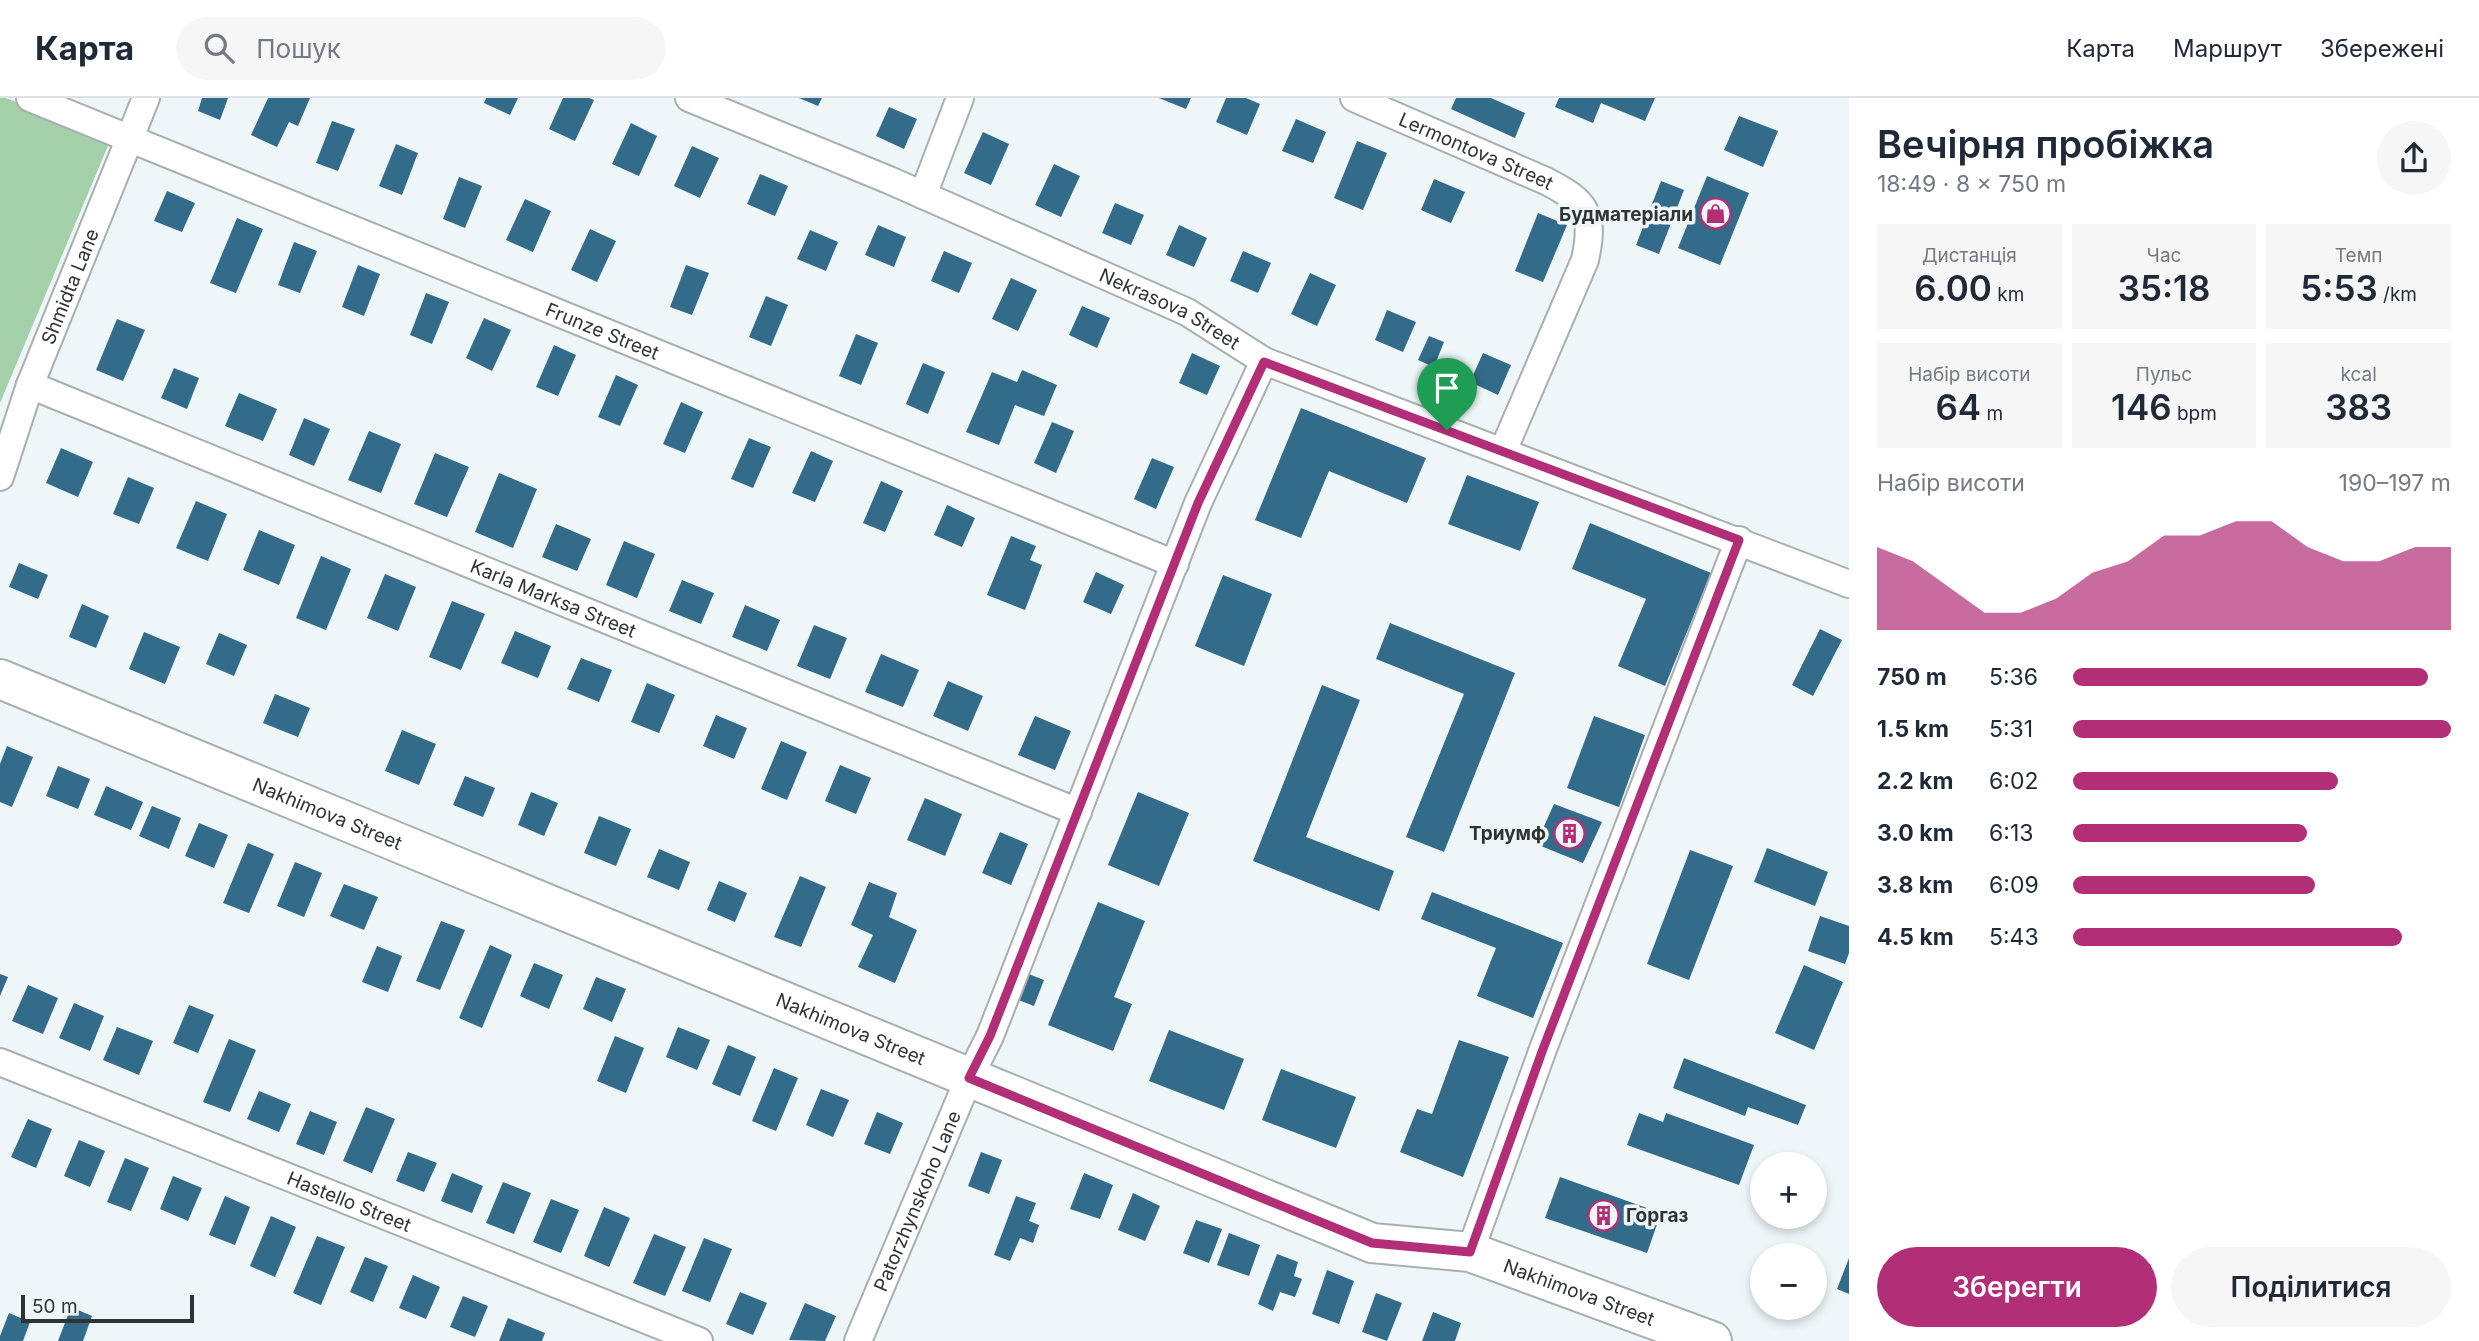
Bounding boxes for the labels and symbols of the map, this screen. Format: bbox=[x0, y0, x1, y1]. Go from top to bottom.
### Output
street label: Lermontova Street bbox=[1395, 107, 1557, 194]
shop icon: Будматеріали bbox=[1699, 197, 1733, 231]
place label: Будматеріали bbox=[1559, 203, 1693, 226]
street label: Shmidta Lane bbox=[36, 225, 103, 348]
street label: Nekrasova Street bbox=[1096, 263, 1244, 354]
street label: Frunze Street bbox=[542, 298, 663, 364]
pin bbox=[1417, 358, 1477, 430]
street label: Karla Marksa Street bbox=[467, 554, 640, 642]
street label: Nakhimova Street bbox=[249, 773, 405, 855]
building icon: Триумф bbox=[1552, 816, 1586, 850]
place label: Триумф bbox=[1469, 822, 1546, 845]
street label: Nakhimova Street bbox=[773, 988, 929, 1070]
street label: Patorzhynskoho Lane bbox=[869, 1107, 965, 1295]
street label: Hastello Street bbox=[284, 1166, 415, 1236]
building icon: Горгаз bbox=[1586, 1198, 1620, 1232]
place label: Горгаз bbox=[1626, 1204, 1689, 1227]
street label: Nakhimova Street bbox=[1500, 1254, 1658, 1330]
scale bar bbox=[21, 1292, 194, 1324]

